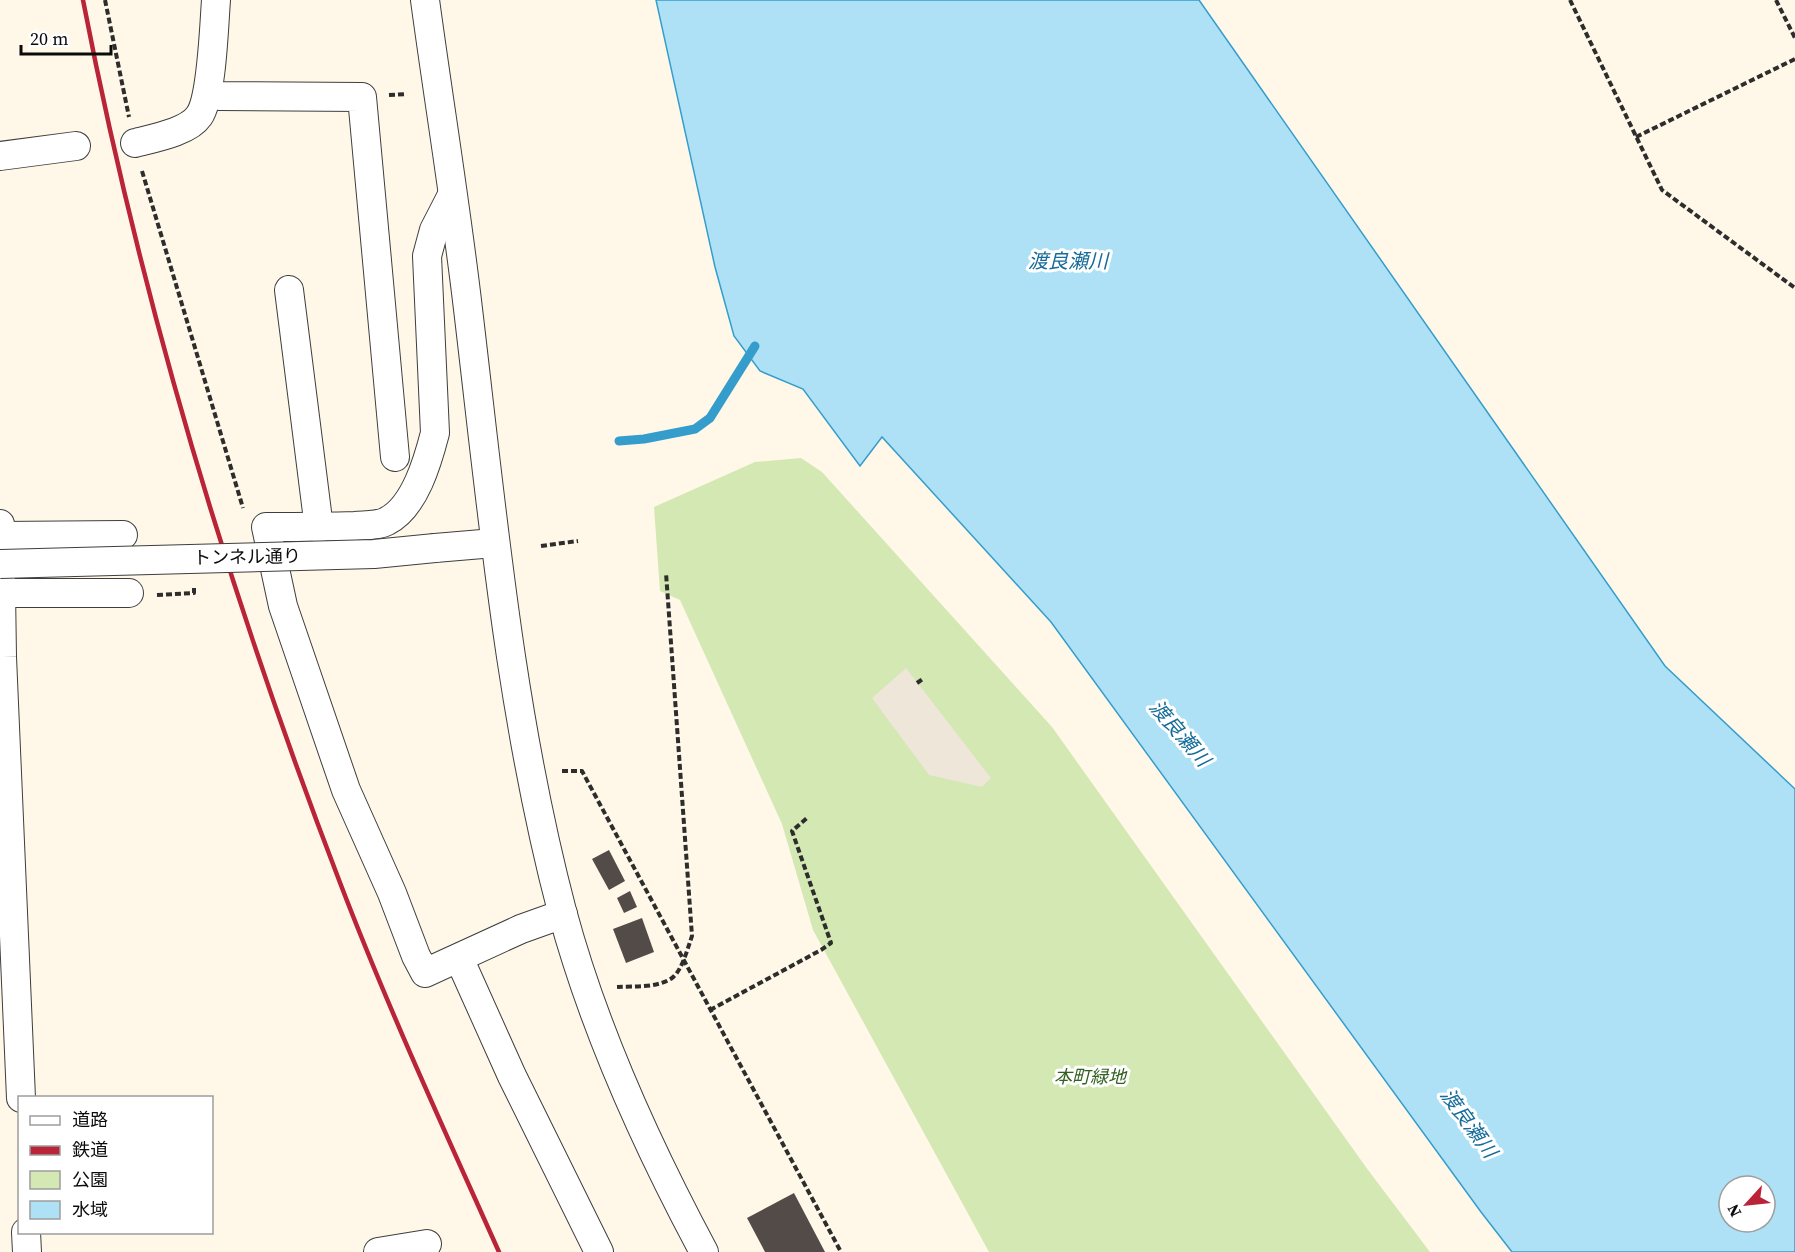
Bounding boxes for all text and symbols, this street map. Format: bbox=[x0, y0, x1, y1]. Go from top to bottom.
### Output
scale bar bbox=[21, 18, 111, 56]
text: 20 m bbox=[30, 26, 68, 51]
water label: 渡良瀬川 bbox=[1028, 247, 1110, 275]
street label: トンネル通り bbox=[193, 543, 301, 570]
water label: 渡良瀬川 bbox=[1143, 694, 1218, 774]
park label: 本町緑地 bbox=[1054, 1064, 1128, 1089]
water label: 渡良瀬川 bbox=[1434, 1082, 1505, 1165]
legend bbox=[18, 1096, 213, 1234]
text: 道路 bbox=[72, 1107, 108, 1132]
text: 鉄道 bbox=[72, 1137, 108, 1162]
text: 公園 bbox=[72, 1167, 108, 1192]
north arrow bbox=[1717, 1174, 1777, 1234]
text: 水域 bbox=[72, 1197, 108, 1222]
text: N bbox=[1721, 1200, 1746, 1221]

